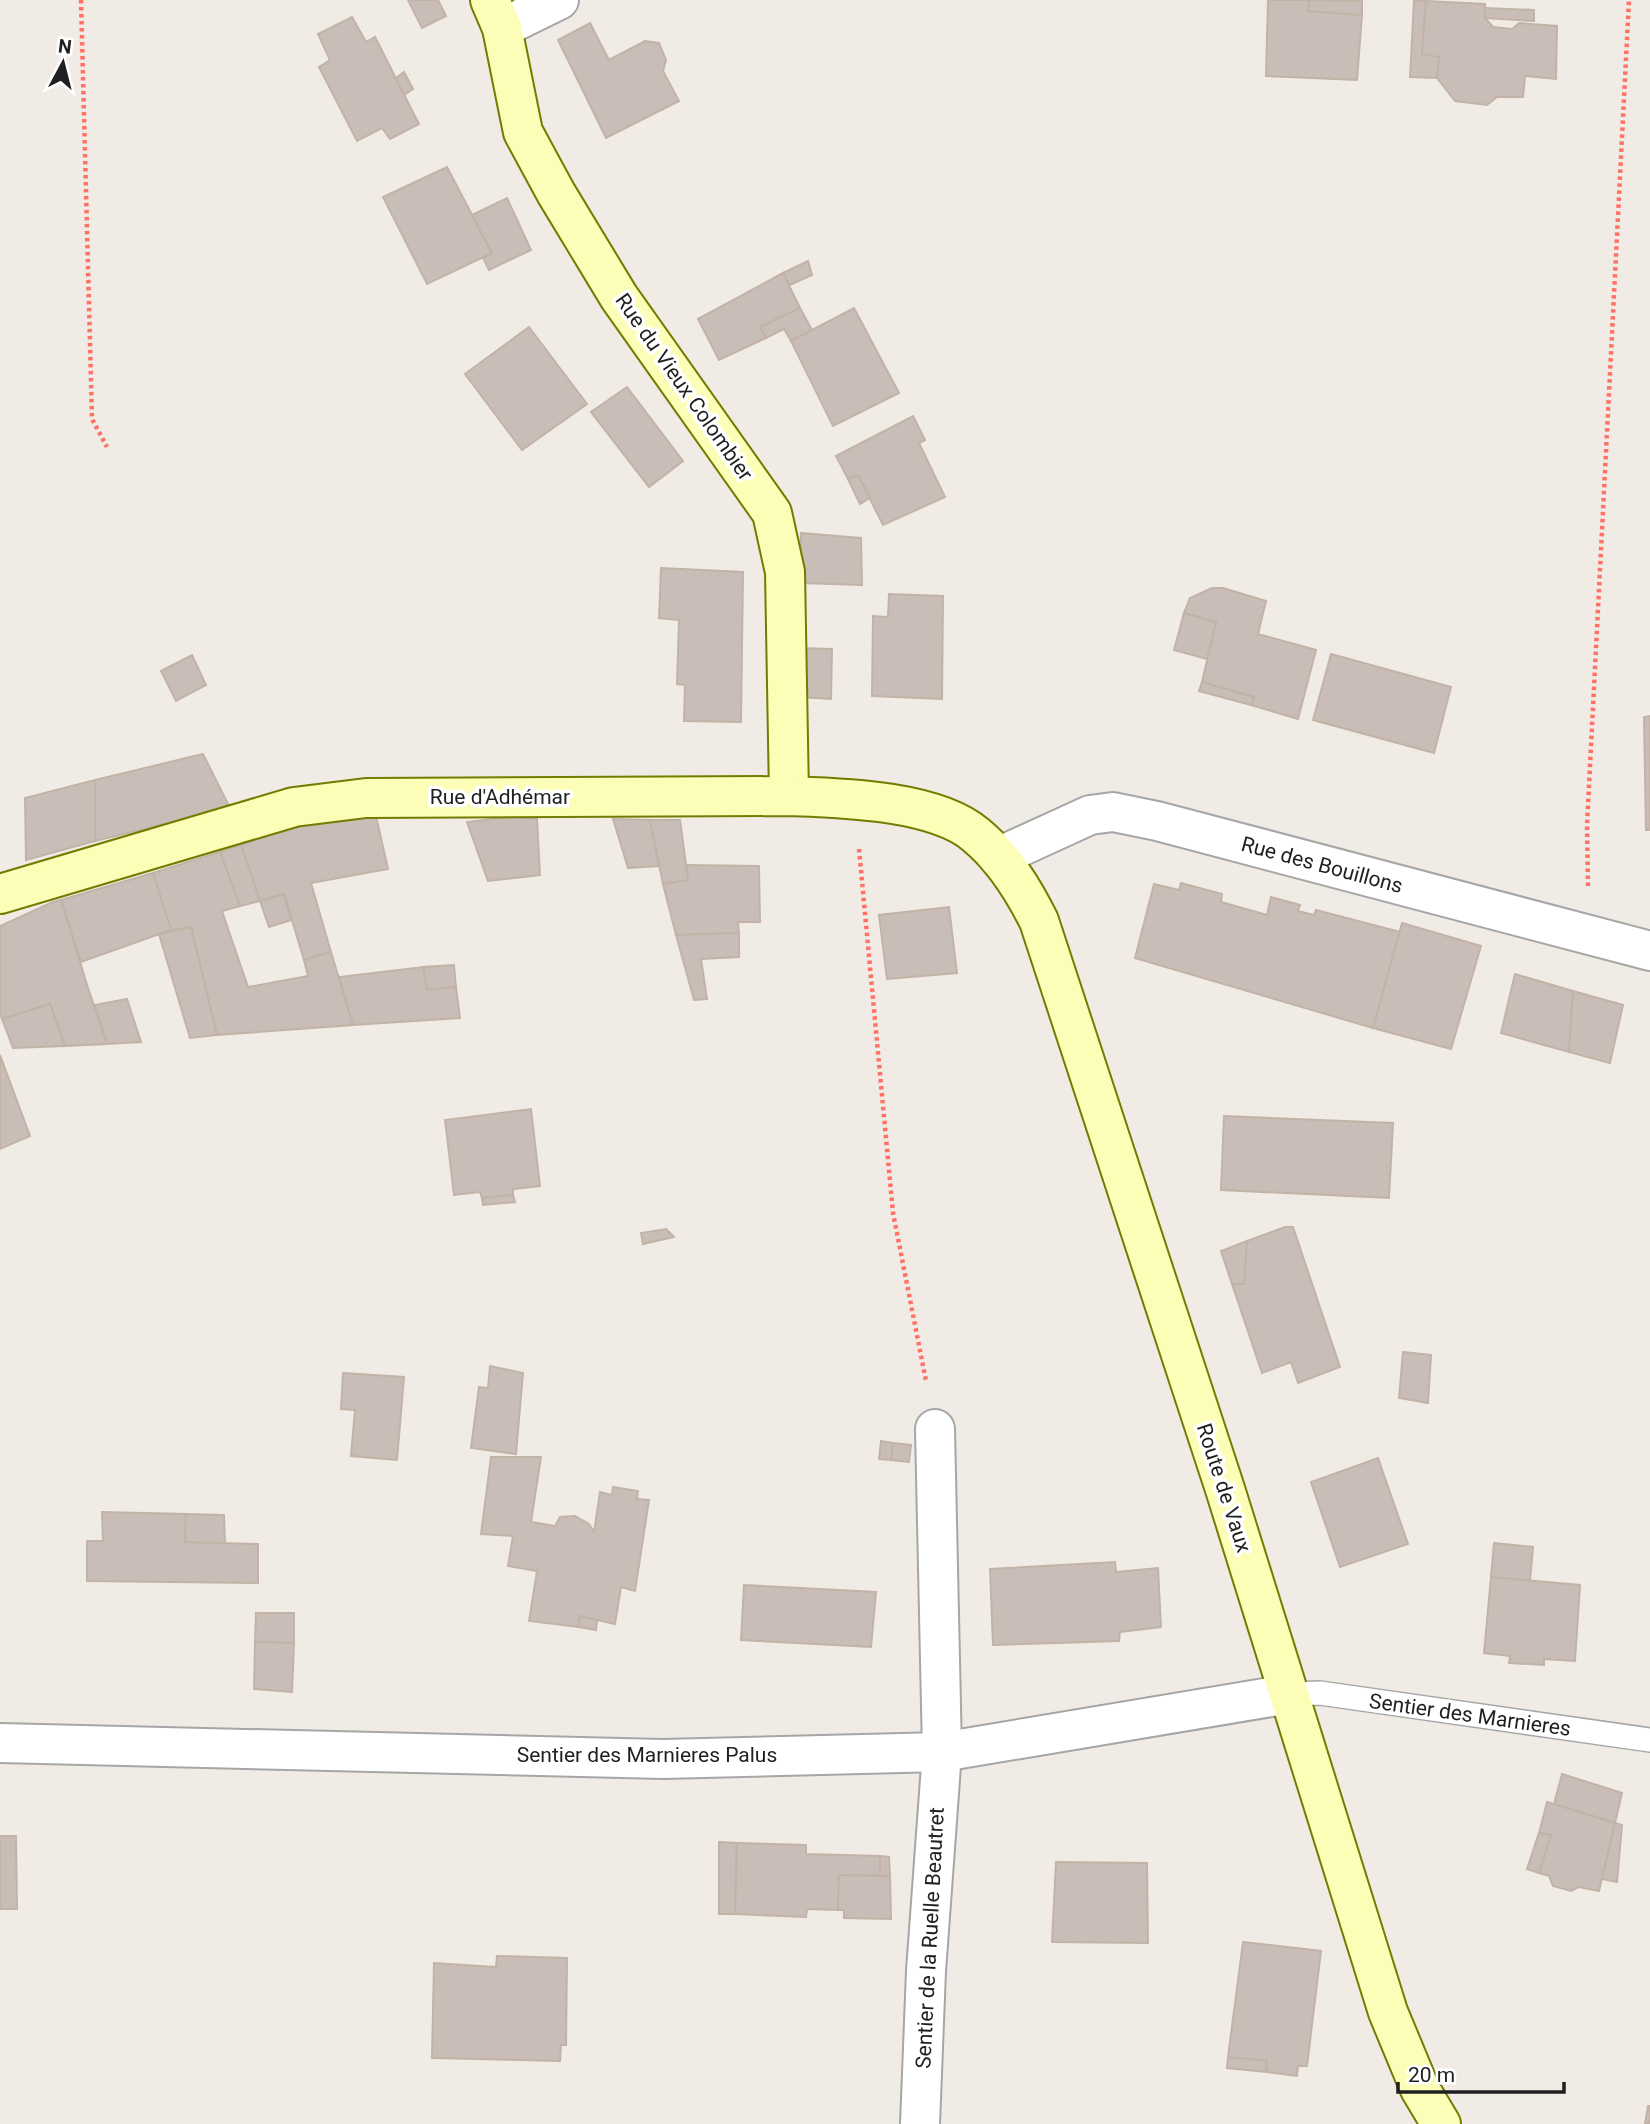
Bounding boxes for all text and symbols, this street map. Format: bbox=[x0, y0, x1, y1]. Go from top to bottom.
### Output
north arrow bbox=[28, 28, 98, 98]
text: N bbox=[57, 34, 73, 59]
street label: Rue du Vieux Colombier bbox=[610, 289, 758, 485]
street label: Rue d'Adhémar bbox=[430, 785, 570, 809]
street label: Rue des Bouillons bbox=[1239, 832, 1405, 898]
street label: Route de Vaux bbox=[1192, 1420, 1256, 1556]
street label: Sentier des Marnieres bbox=[1368, 1689, 1572, 1741]
street label: Sentier des Marnieres Palus bbox=[517, 1743, 777, 1767]
street label: Sentier de la Ruelle Beautret bbox=[911, 1807, 949, 2069]
scale bar bbox=[1398, 2050, 1564, 2094]
text: 20 m bbox=[1408, 2063, 1455, 2087]

